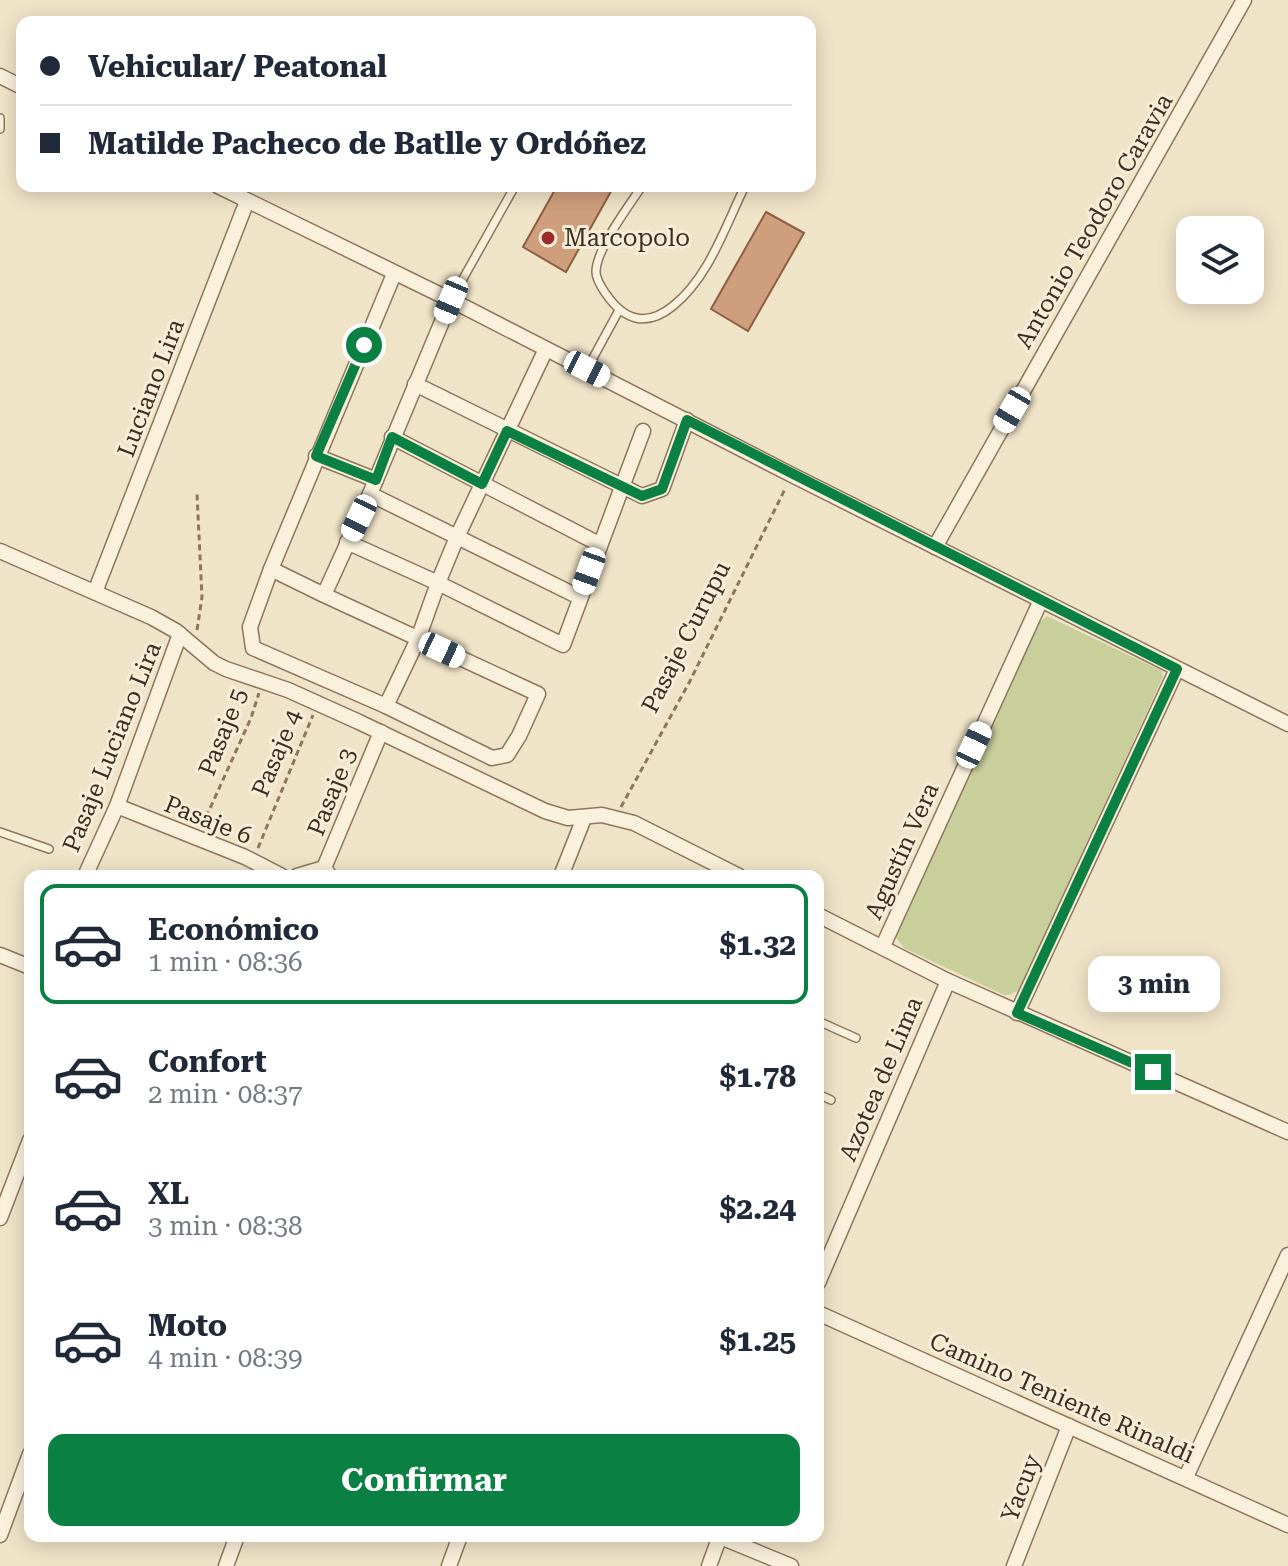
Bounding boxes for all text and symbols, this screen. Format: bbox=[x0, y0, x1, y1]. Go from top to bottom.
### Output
text: Vehicular/ Peatonal bbox=[88, 49, 387, 84]
street label: Antonio Teodoro Caravia bbox=[1009, 89, 1179, 353]
text: Matilde Pacheco de Batlle y Ordóñez bbox=[88, 126, 646, 161]
map controls bbox=[1176, 216, 1264, 304]
button: layers bbox=[1176, 216, 1264, 304]
place label: Marcopolo bbox=[564, 224, 690, 252]
marker: Marcopolo bbox=[539, 229, 557, 247]
car bbox=[431, 273, 471, 327]
street label: Luciano Lira bbox=[112, 315, 190, 461]
route start bbox=[346, 327, 382, 363]
car bbox=[560, 347, 614, 391]
car bbox=[990, 383, 1034, 437]
car bbox=[338, 491, 380, 545]
car bbox=[570, 544, 608, 598]
street label: Pasaje Curupu bbox=[636, 557, 736, 717]
car bbox=[415, 629, 469, 671]
street label: Pasaje Luciano Lira bbox=[57, 638, 167, 856]
street label: Pasaje 5 bbox=[193, 684, 253, 780]
street label: Pasaje 4 bbox=[246, 705, 308, 801]
car bbox=[953, 718, 995, 772]
street label: Pasaje 3 bbox=[302, 744, 362, 840]
street label: Agustín Vera bbox=[859, 778, 945, 924]
street label: Pasaje 6 bbox=[160, 790, 256, 850]
icon: car bbox=[52, 908, 124, 980]
text: Económico bbox=[148, 912, 319, 947]
text: $1.32 bbox=[719, 927, 796, 962]
text: 1 min · 08:36 bbox=[148, 947, 303, 977]
callout: 3 min bbox=[1087, 956, 1219, 1012]
text: 3 min bbox=[1118, 969, 1190, 999]
street label: Azotea de Lima bbox=[834, 993, 928, 1165]
icon: car bbox=[52, 1040, 124, 1112]
text: Confort bbox=[148, 1044, 267, 1079]
route end bbox=[1135, 1054, 1171, 1090]
text: $1.78 bbox=[719, 1059, 796, 1094]
text: 2 min · 08:37 bbox=[148, 1079, 303, 1109]
icon: car bbox=[52, 1172, 124, 1244]
text: XL bbox=[148, 1176, 189, 1211]
text: $2.24 bbox=[719, 1191, 796, 1226]
text: 3 min · 08:38 bbox=[148, 1211, 303, 1241]
icon: car bbox=[52, 1304, 124, 1376]
text: Moto bbox=[148, 1308, 227, 1343]
text: $1.25 bbox=[719, 1323, 796, 1358]
street label: Camino Teniente Rinaldi bbox=[925, 1327, 1199, 1469]
text: 4 min · 08:39 bbox=[148, 1343, 303, 1373]
button: Confirmar bbox=[48, 1434, 800, 1526]
street label: Yacuy bbox=[995, 1450, 1047, 1526]

